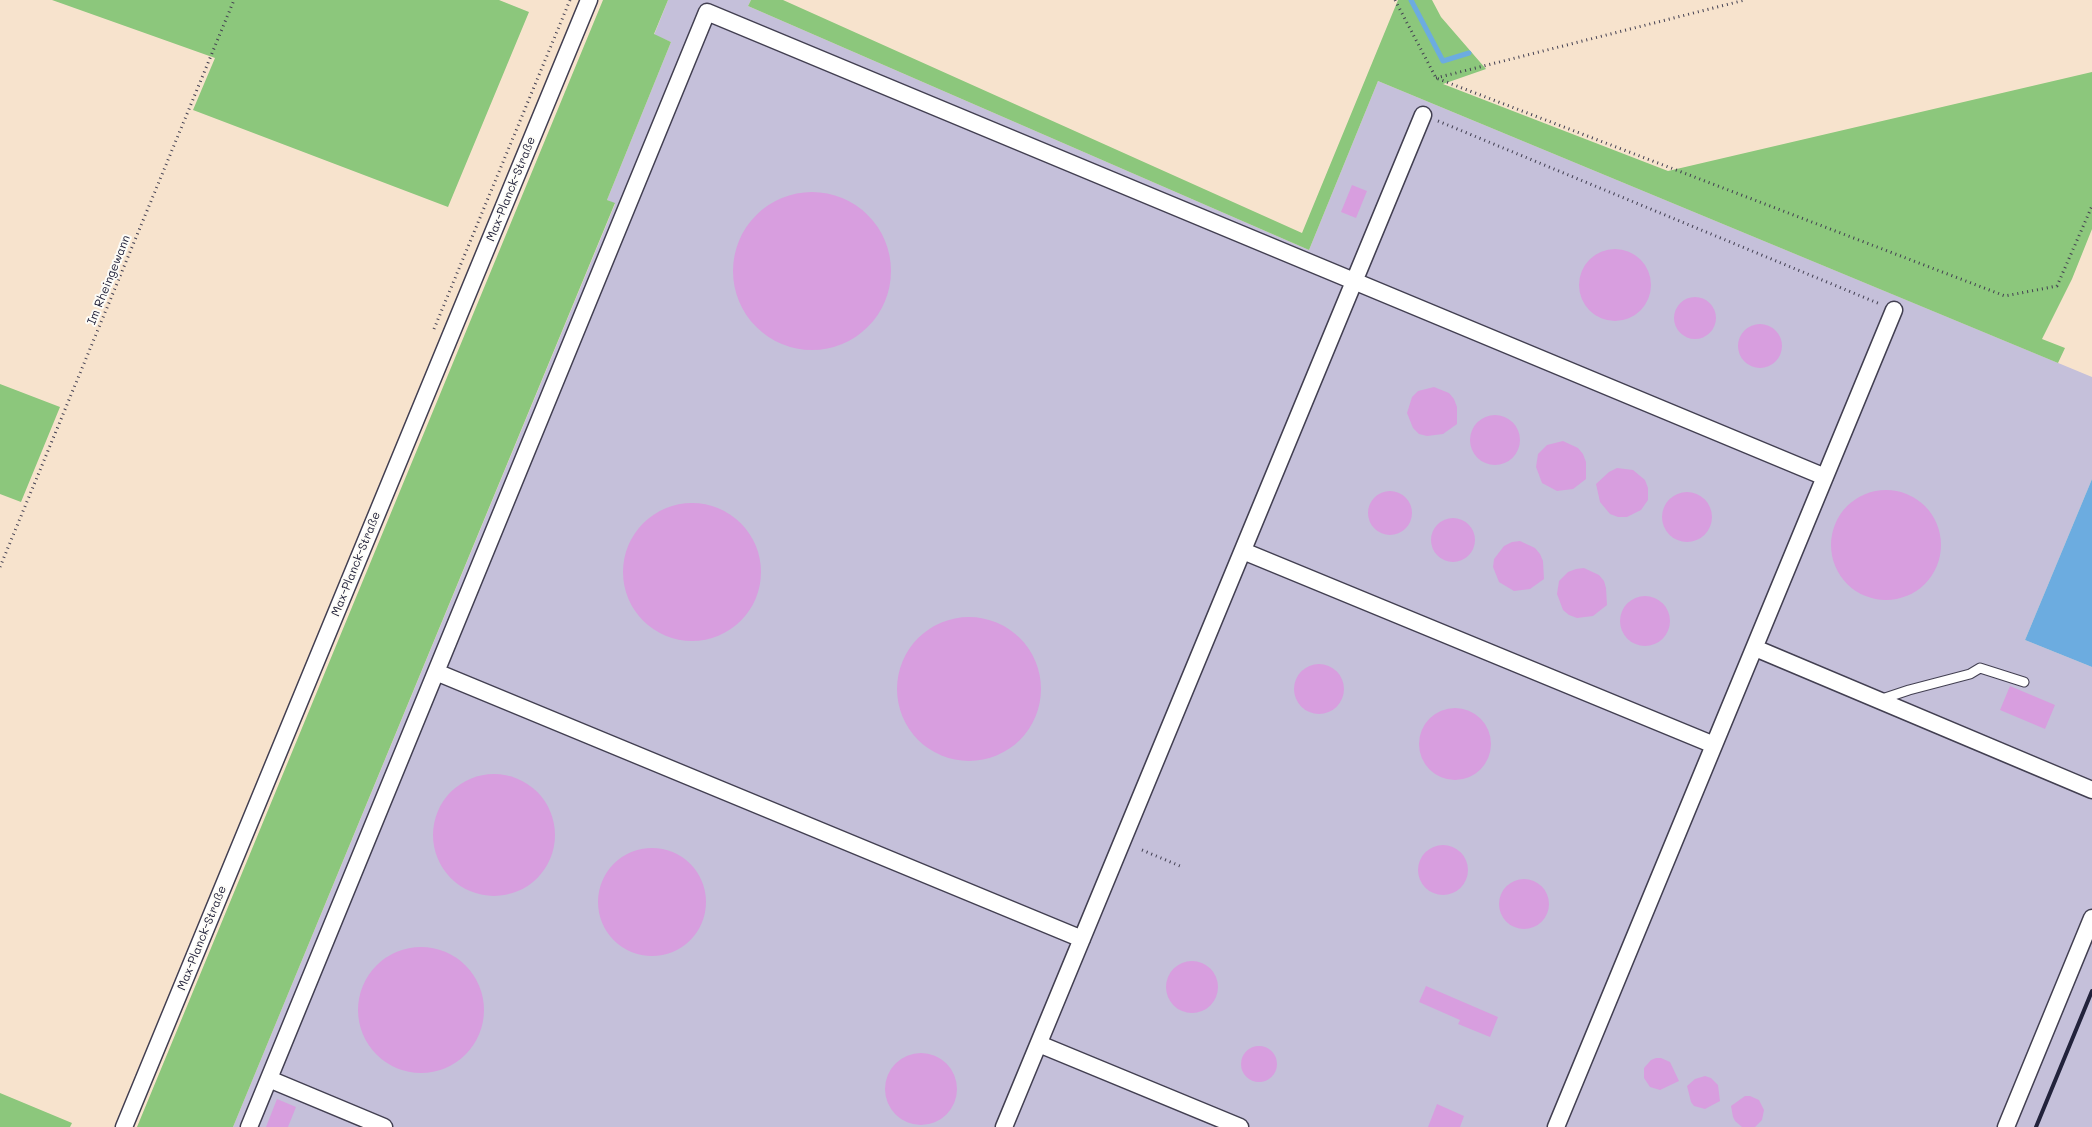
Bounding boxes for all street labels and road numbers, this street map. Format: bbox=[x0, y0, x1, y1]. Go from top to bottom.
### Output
street label: Max-Planck-Straße bbox=[483, 134, 539, 244]
street label: Im Rheingewann bbox=[84, 233, 134, 327]
street label: Max-Planck-Straße bbox=[328, 509, 384, 619]
street label: Max-Planck-Straße bbox=[174, 883, 230, 993]

